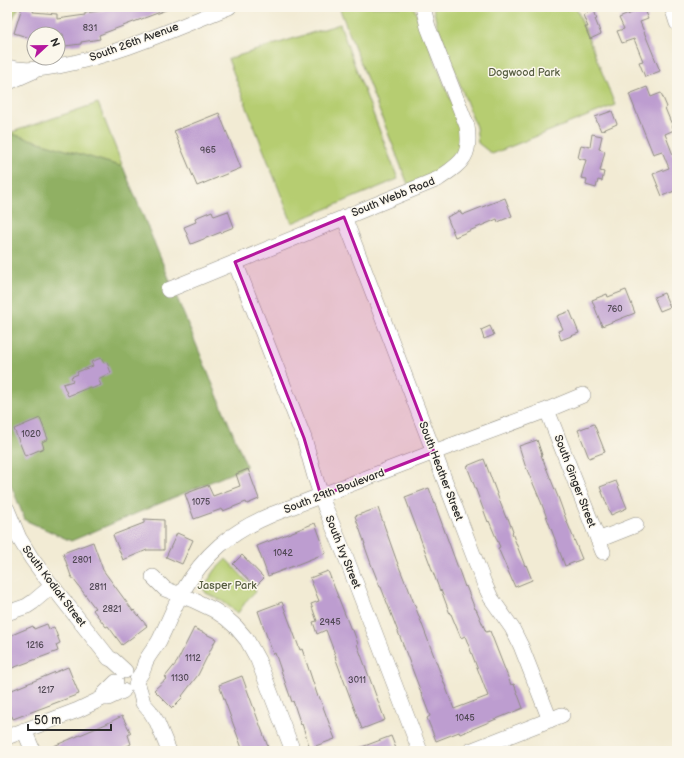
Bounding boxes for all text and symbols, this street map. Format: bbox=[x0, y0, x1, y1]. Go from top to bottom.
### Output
street label: South 26th Avenue bbox=[88, 20, 181, 64]
house number: 831 bbox=[83, 23, 97, 34]
north arrow bbox=[26, 26, 66, 66]
text: N bbox=[47, 36, 62, 49]
park label: Dogwood Park bbox=[488, 66, 560, 79]
house number: 965 bbox=[200, 145, 216, 156]
street label: South Webb Road bbox=[349, 174, 437, 220]
house number: 760 bbox=[607, 304, 623, 315]
street label: South Heather Street bbox=[416, 420, 466, 523]
house number: 1020 bbox=[21, 429, 41, 440]
street label: South Ginger Street bbox=[551, 433, 599, 530]
street label: South 29th Boulevard bbox=[282, 466, 386, 516]
house number: 1075 bbox=[192, 497, 210, 508]
street label: South Ivy Street bbox=[322, 514, 364, 591]
street label: South Kodiak Street bbox=[19, 543, 89, 630]
house number: 1042 bbox=[273, 548, 293, 559]
house number: 2801 bbox=[72, 555, 92, 566]
park label: Jasper Park bbox=[197, 579, 257, 592]
house number: 2811 bbox=[89, 582, 107, 593]
house number: 2821 bbox=[102, 604, 122, 615]
house number: 2945 bbox=[319, 617, 341, 628]
house number: 1216 bbox=[26, 640, 44, 651]
house number: 1112 bbox=[185, 653, 202, 664]
house number: 1130 bbox=[171, 673, 189, 684]
house number: 3011 bbox=[348, 675, 366, 686]
house number: 1217 bbox=[38, 685, 55, 696]
scale bar bbox=[28, 706, 111, 732]
text: 50 m bbox=[34, 713, 61, 728]
house number: 1045 bbox=[455, 713, 475, 724]

